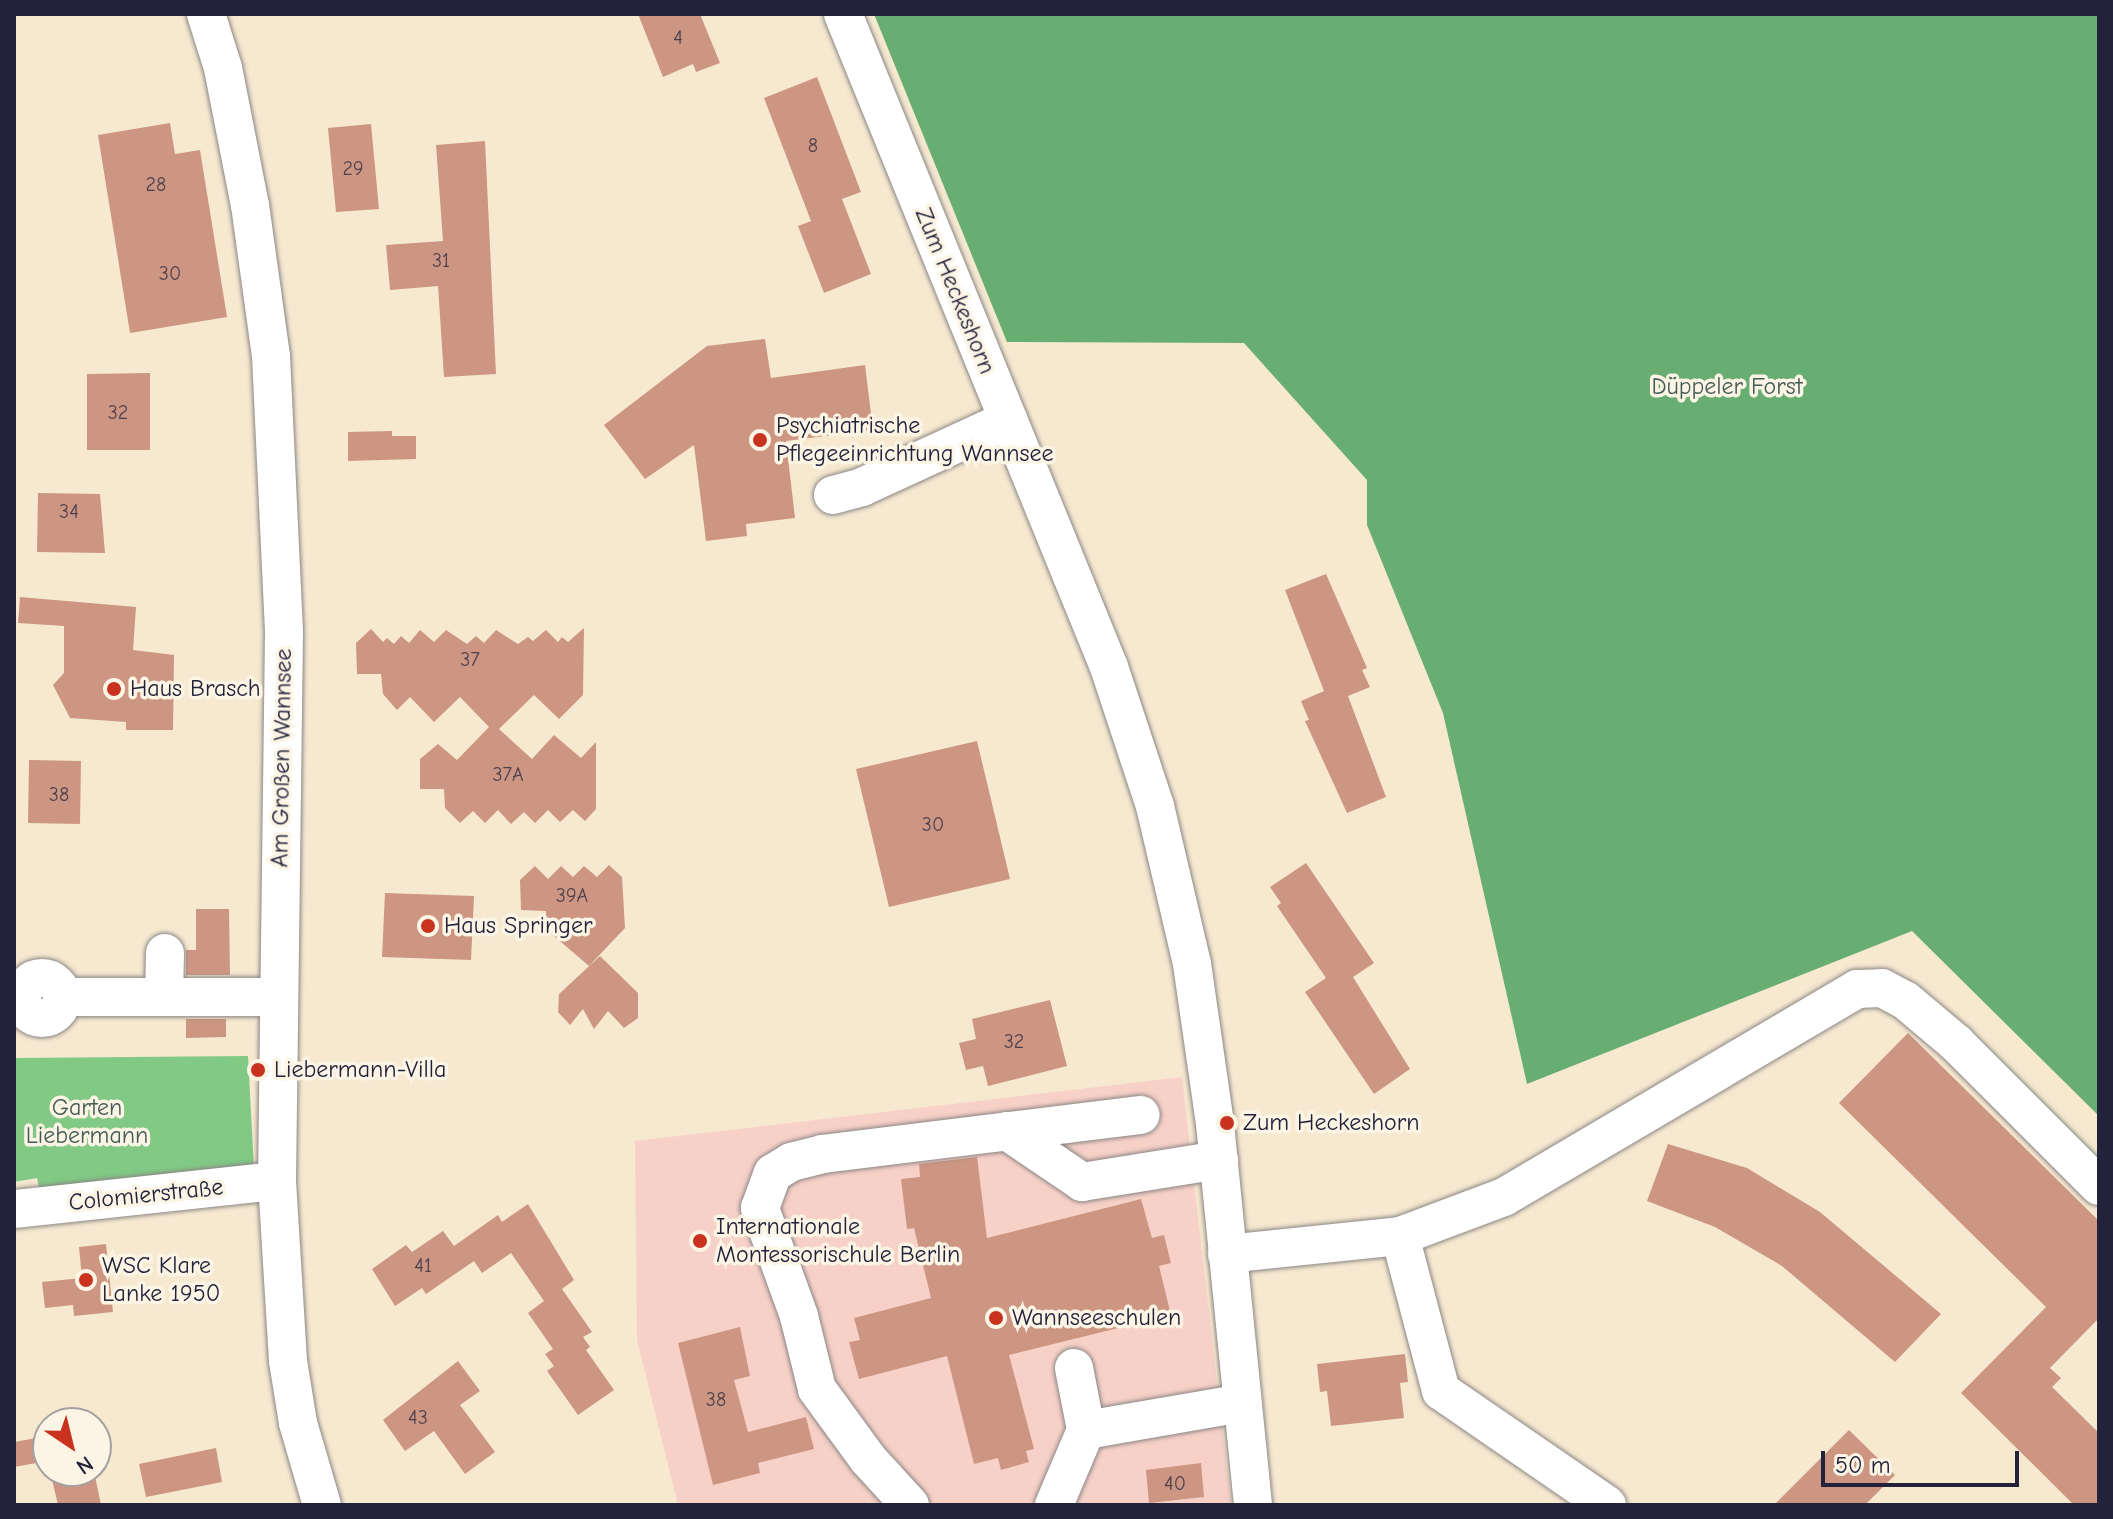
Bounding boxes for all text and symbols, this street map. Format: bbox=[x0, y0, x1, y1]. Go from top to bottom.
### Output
house number: 4 bbox=[673, 25, 683, 49]
house number: 8 bbox=[808, 133, 818, 157]
house number: 29 bbox=[342, 156, 364, 180]
house number: 28 bbox=[146, 172, 166, 196]
street label: Zum Heckeshorn bbox=[909, 204, 1001, 378]
house number: 31 bbox=[432, 248, 450, 272]
house number: 30 bbox=[159, 261, 181, 285]
park label: Düppeler Forst bbox=[1651, 373, 1803, 401]
house number: 32 bbox=[108, 400, 128, 424]
place label: Psychiatrische Pflegeeinrichtung Wannsee bbox=[776, 412, 1054, 468]
marker: Psychiatrische Pflegeeinrichtung Wannsee bbox=[751, 431, 769, 449]
house number: 34 bbox=[59, 499, 79, 523]
house number: 37 bbox=[460, 647, 480, 671]
street label: Am Großen Wannsee bbox=[266, 648, 298, 868]
place label: Haus Brasch bbox=[130, 675, 261, 703]
marker: Haus Brasch bbox=[105, 680, 123, 698]
house number: 37A bbox=[492, 762, 524, 786]
house number: 38 bbox=[49, 782, 69, 806]
house number: 30 bbox=[922, 812, 944, 836]
house number: 39A bbox=[556, 883, 588, 907]
place label: Haus Springer bbox=[444, 912, 593, 940]
marker: Haus Springer bbox=[419, 917, 437, 935]
house number: 32 bbox=[1004, 1029, 1024, 1053]
place label: Liebermann-Villa bbox=[274, 1056, 446, 1084]
marker: Liebermann-Villa bbox=[249, 1061, 267, 1079]
park label: Garten Liebermann bbox=[26, 1094, 148, 1150]
place label: Zum Heckeshorn bbox=[1243, 1109, 1420, 1137]
marker: Zum Heckeshorn bbox=[1218, 1114, 1236, 1132]
street label: Colomierstraße bbox=[67, 1173, 225, 1217]
place label: Internationale Montessorischule Berlin bbox=[716, 1213, 960, 1269]
marker: Internationale Montessorischule Berlin bbox=[691, 1232, 709, 1250]
place label: WSC Klare Lanke 1950 bbox=[102, 1252, 220, 1308]
house number: 41 bbox=[414, 1253, 432, 1277]
marker: WSC Klare Lanke 1950 bbox=[77, 1271, 95, 1289]
place label: Wannseeschulen bbox=[1012, 1304, 1181, 1332]
marker: Wannseeschulen bbox=[987, 1309, 1005, 1327]
house number: 38 bbox=[706, 1387, 726, 1411]
house number: 43 bbox=[408, 1405, 428, 1429]
north arrow bbox=[32, 1407, 112, 1487]
scale bar bbox=[1825, 1435, 2023, 1485]
text: N bbox=[71, 1450, 98, 1480]
text: 50 m bbox=[1835, 1451, 1891, 1479]
house number: 40 bbox=[1164, 1471, 1186, 1495]

